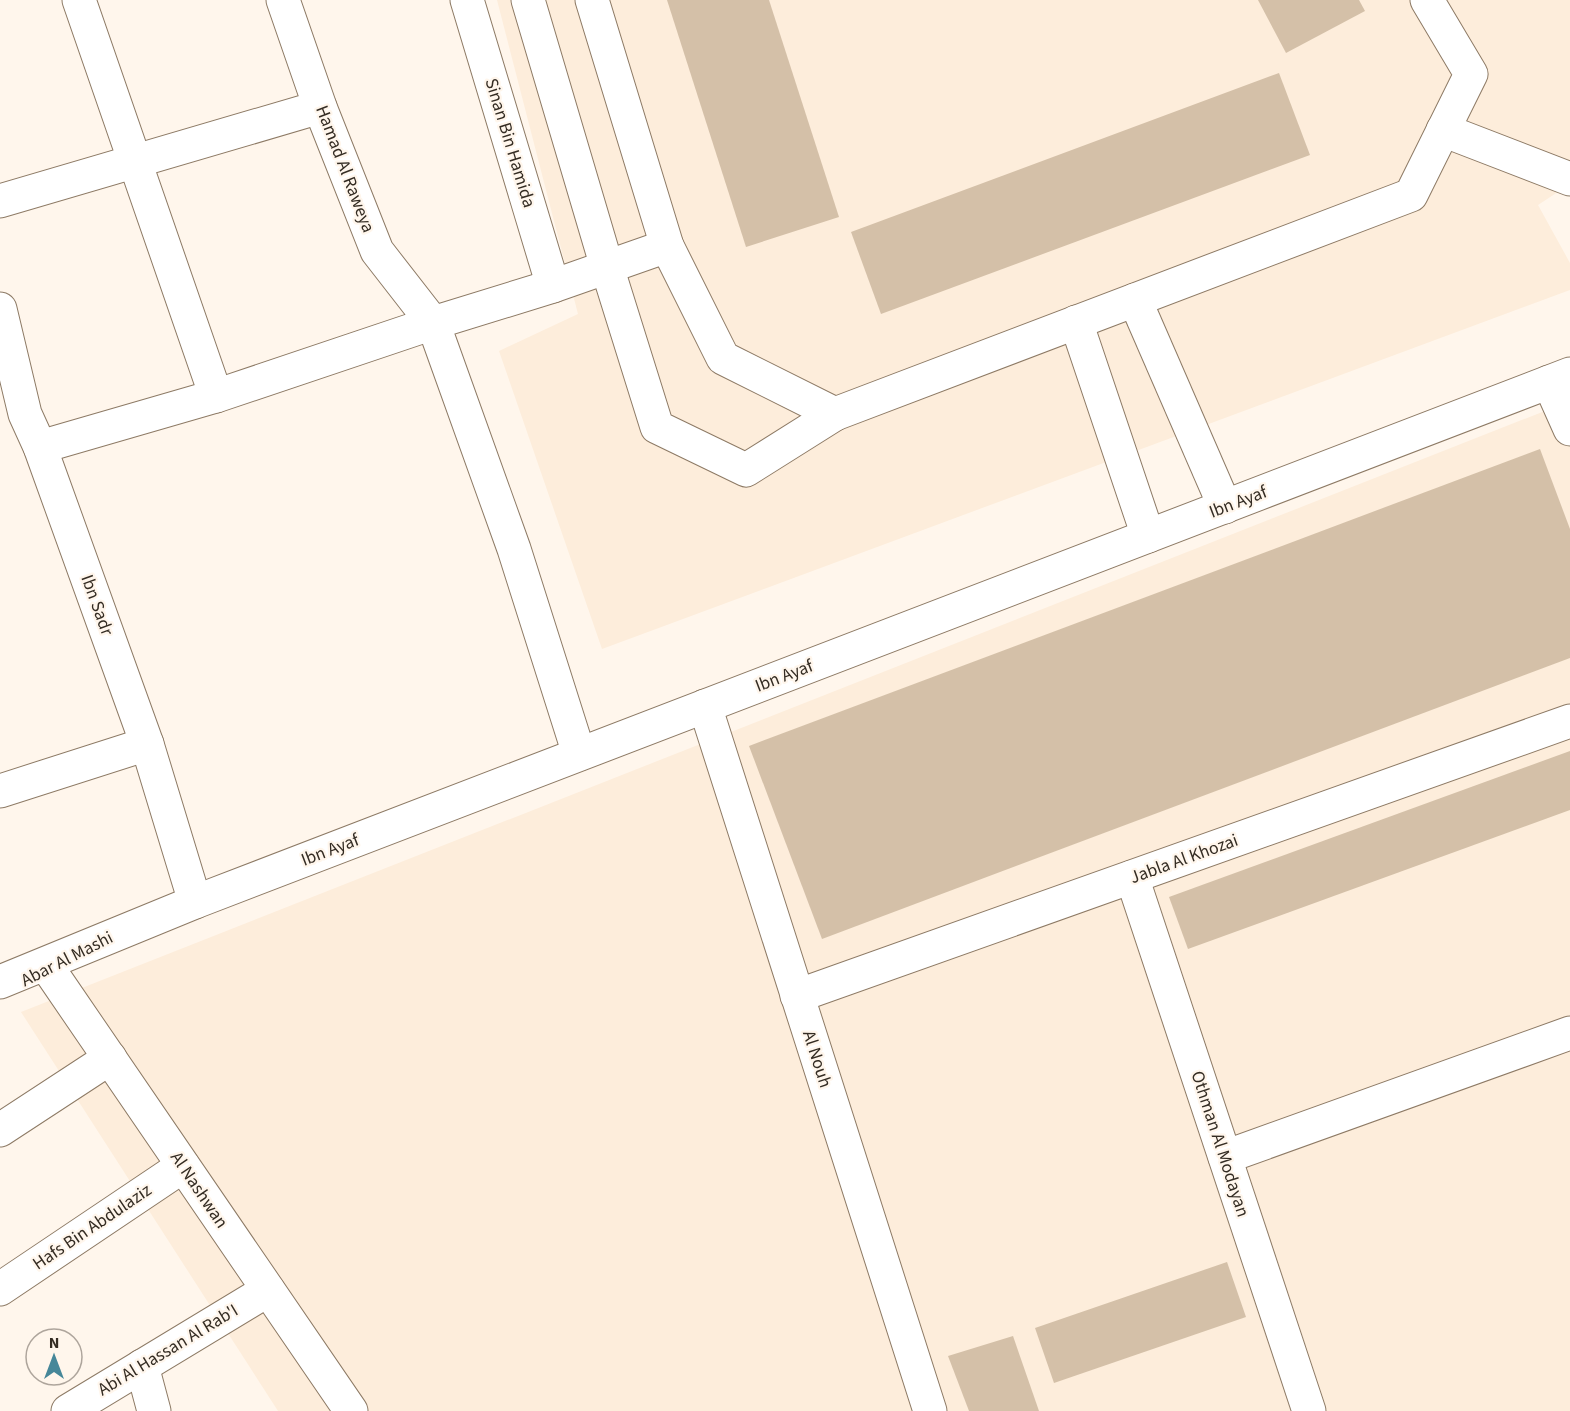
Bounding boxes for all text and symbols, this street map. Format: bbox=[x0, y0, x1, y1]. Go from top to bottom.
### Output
street label: Sinan Bin Hamida bbox=[478, 75, 542, 211]
street label: Hamad Al Raweya bbox=[309, 102, 381, 236]
street label: Ibn Ayaf bbox=[1205, 479, 1271, 524]
street label: Ibn Sadr bbox=[74, 571, 120, 640]
street label: Ibn Ayaf bbox=[751, 653, 817, 698]
street label: Ibn Ayaf bbox=[297, 827, 363, 872]
street label: Jabla Al Khozai bbox=[1126, 828, 1242, 890]
street label: Abar Al Mashi bbox=[17, 925, 117, 993]
street label: Al Nouh bbox=[796, 1027, 838, 1091]
street label: Othman Al Modayan bbox=[1185, 1068, 1255, 1220]
street label: Al Nashwan bbox=[164, 1147, 234, 1233]
street label: Hafs Bin Abdulaziz bbox=[28, 1178, 157, 1276]
street label: Abi Al Hassan Al Rab'I bbox=[93, 1298, 243, 1402]
north arrow bbox=[24, 1327, 84, 1387]
text: N bbox=[49, 1332, 59, 1354]

